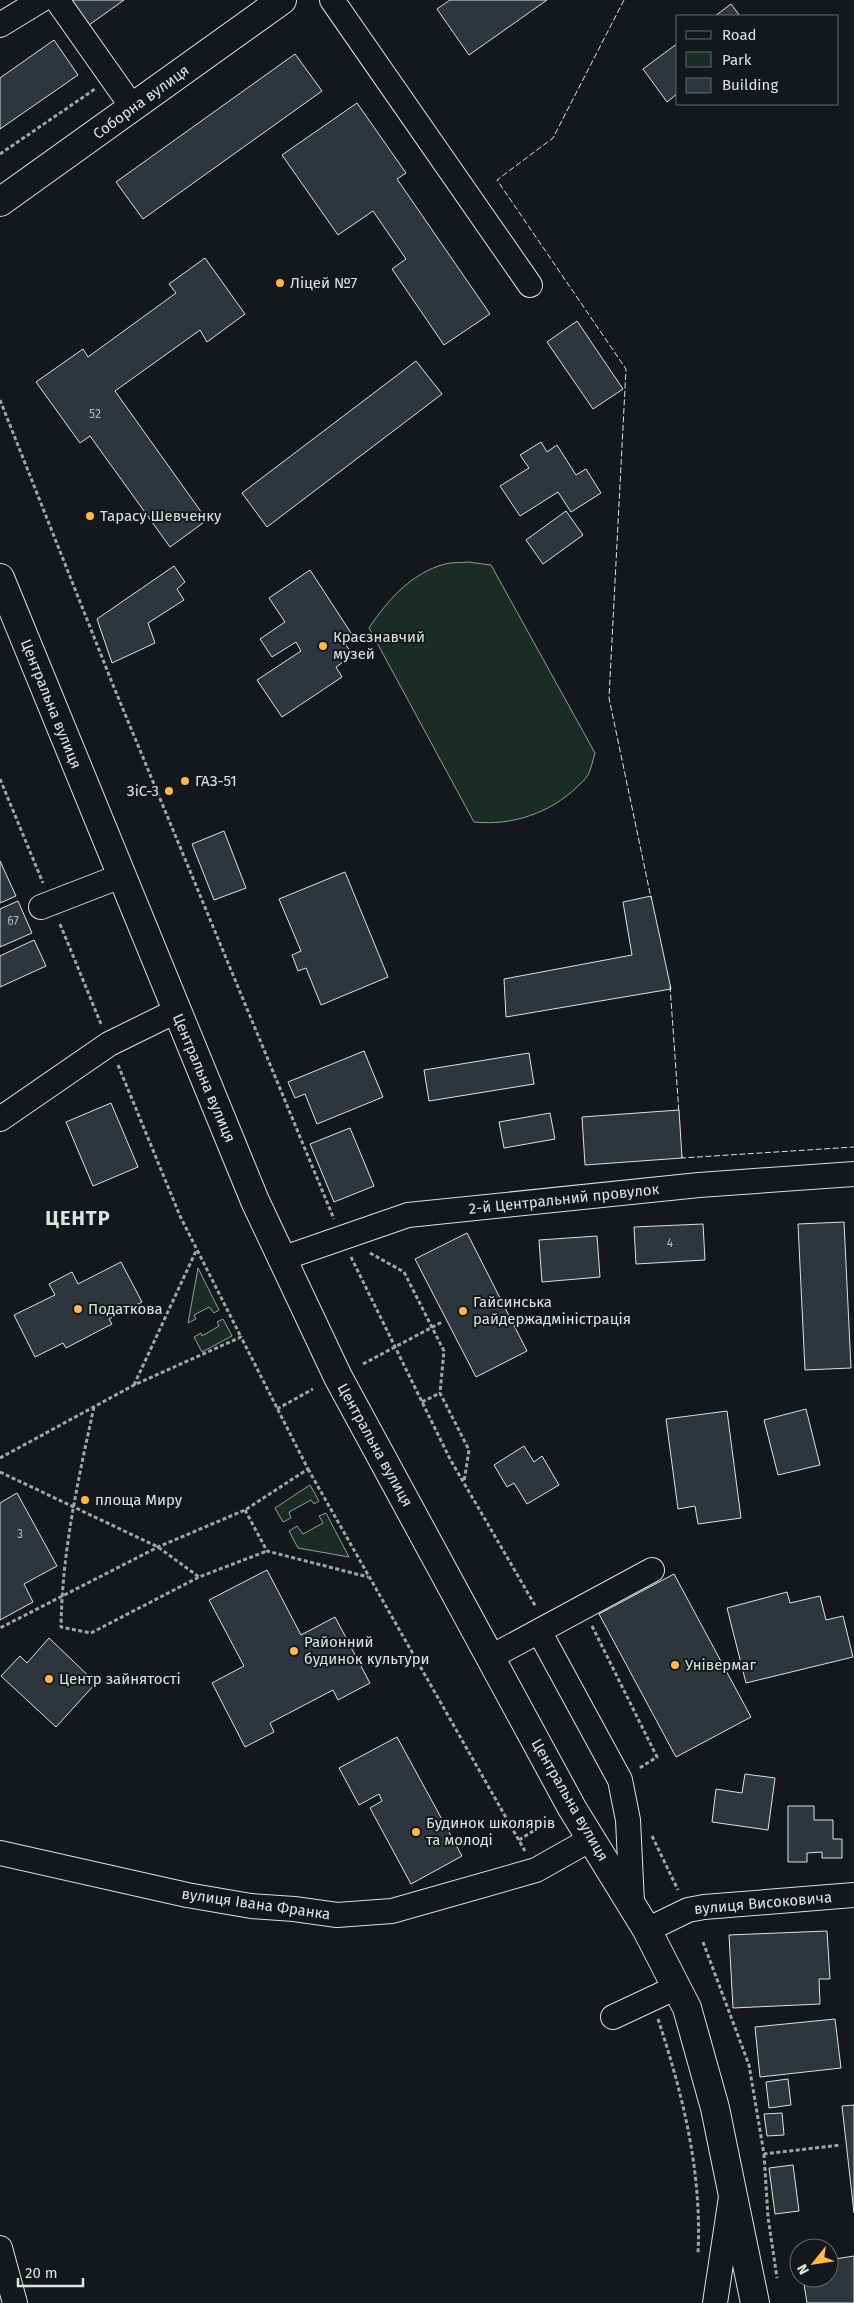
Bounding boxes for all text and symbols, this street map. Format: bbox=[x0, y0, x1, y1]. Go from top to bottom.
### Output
legend bbox=[676, 15, 839, 105]
text: Road bbox=[722, 26, 757, 44]
text: Park bbox=[722, 51, 752, 69]
street label: Соборна вулиця bbox=[89, 61, 193, 143]
text: Building bbox=[722, 76, 778, 94]
place label: Ліцей №7 bbox=[290, 274, 358, 292]
marker: Ліцей №7 bbox=[274, 277, 286, 289]
house number: 52 bbox=[89, 407, 101, 421]
place label: Тарасу Шевченку bbox=[100, 507, 222, 525]
marker: Тарасу Шевченку bbox=[84, 510, 96, 522]
place label: Краєзнавчий музей bbox=[333, 628, 425, 663]
street label: Центральна вулиця bbox=[17, 637, 85, 771]
marker: Краєзнавчий музей bbox=[317, 640, 329, 652]
place label: ГАЗ-51 bbox=[195, 772, 237, 790]
marker: ГАЗ-51 bbox=[179, 775, 191, 787]
place label: ЗіС-3 bbox=[127, 782, 159, 800]
marker: ЗіС-3 bbox=[163, 785, 175, 797]
house number: 67 bbox=[7, 914, 19, 928]
street label: Центральна вулиця bbox=[169, 1011, 239, 1145]
street label: 2-й Центральний провулок bbox=[468, 1180, 660, 1218]
district label: ЦЕНТР bbox=[45, 1206, 111, 1230]
house number: 4 bbox=[667, 1236, 674, 1250]
place label: Гайсинська райдержадміністрація bbox=[473, 1293, 631, 1328]
place label: Податкова bbox=[88, 1300, 163, 1318]
marker: Податкова bbox=[72, 1303, 84, 1315]
marker: Гайсинська райдержадміністрація bbox=[457, 1305, 469, 1317]
street label: Центральна вулиця bbox=[334, 1380, 416, 1510]
place label: площа Миру bbox=[95, 1491, 183, 1509]
marker: площа Миру bbox=[79, 1494, 91, 1506]
house number: 3 bbox=[17, 1527, 23, 1541]
place label: Районний будинок культури bbox=[304, 1633, 430, 1668]
marker: Районний будинок культури bbox=[288, 1645, 300, 1657]
place label: Універмаг bbox=[685, 1656, 756, 1674]
marker: Універмаг bbox=[669, 1659, 681, 1671]
place label: Центр зайнятості bbox=[59, 1670, 181, 1688]
marker: Центр зайнятості bbox=[43, 1673, 55, 1685]
street label: Центральна вулиця bbox=[528, 1736, 612, 1864]
place label: Будинок школярів та молоді bbox=[426, 1814, 555, 1849]
marker: Будинок школярів та молоді bbox=[410, 1826, 422, 1838]
street label: вулиця Івана Франка bbox=[181, 1885, 331, 1923]
street label: вулиця Високовича bbox=[693, 1888, 833, 1918]
north arrow bbox=[789, 2238, 839, 2288]
scale bar bbox=[18, 2256, 82, 2288]
text: N bbox=[793, 2261, 813, 2278]
text: 20 m bbox=[25, 2264, 58, 2282]

